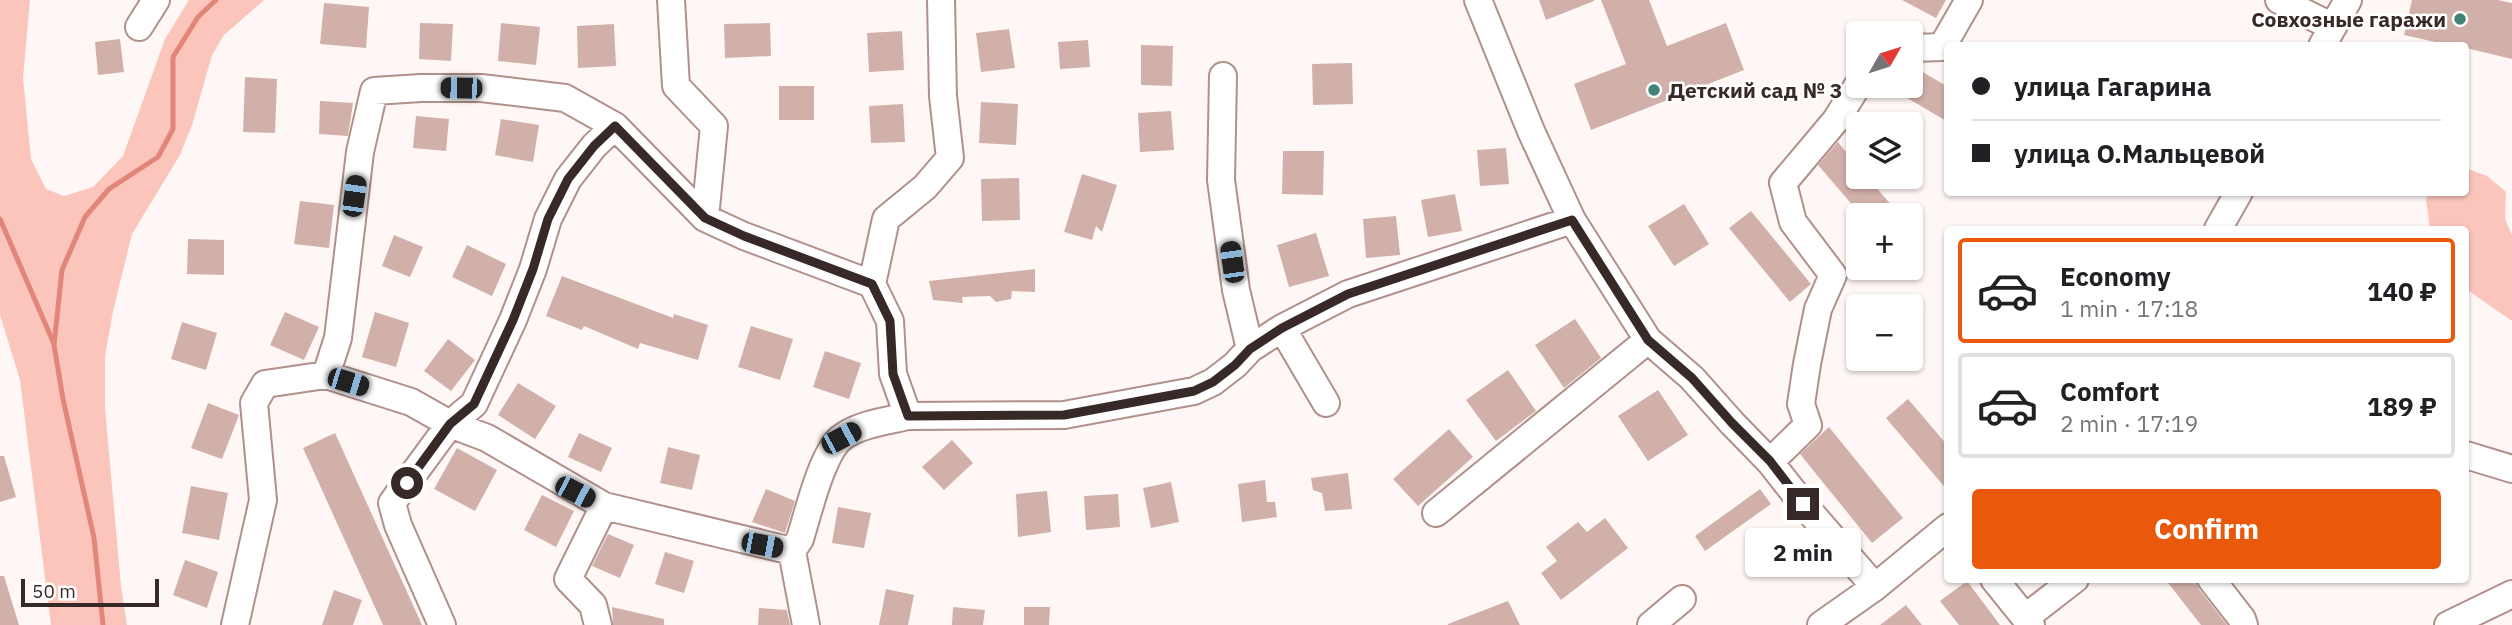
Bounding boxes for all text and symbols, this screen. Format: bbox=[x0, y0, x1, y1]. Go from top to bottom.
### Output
place label: Совхозные гаражи bbox=[2251, 5, 2446, 33]
marker: Совхозные гаражи bbox=[2452, 11, 2468, 27]
north arrow bbox=[1846, 21, 1923, 98]
map controls bbox=[1846, 21, 1923, 371]
text: улица Гагарина bbox=[2014, 69, 2211, 103]
place label: Детский сад № 3 bbox=[1668, 76, 1842, 104]
car bbox=[440, 77, 483, 99]
marker: Детский сад № 3 bbox=[1646, 82, 1662, 98]
button: layers bbox=[1846, 112, 1923, 189]
text: улица О.Мальцевой bbox=[2014, 136, 2265, 170]
car bbox=[341, 174, 368, 218]
button: + bbox=[1846, 203, 1923, 280]
car bbox=[1219, 240, 1246, 284]
icon: car bbox=[1976, 259, 2039, 322]
text: Economy bbox=[2060, 259, 2171, 293]
text: 140 ₽ bbox=[2367, 274, 2437, 308]
text: 1 min · 17:18 bbox=[2060, 293, 2198, 323]
button: − bbox=[1846, 294, 1923, 371]
car bbox=[325, 366, 372, 398]
icon: car bbox=[1976, 374, 2039, 437]
text: Comfort bbox=[2060, 374, 2159, 408]
text: 189 ₽ bbox=[2367, 389, 2437, 423]
text: 2 min · 17:19 bbox=[2060, 408, 2198, 438]
car bbox=[818, 419, 865, 457]
route start bbox=[391, 467, 423, 499]
car bbox=[552, 473, 599, 511]
route end bbox=[1787, 488, 1819, 520]
button: Confirm bbox=[1972, 489, 2441, 569]
callout: 2 min bbox=[1745, 528, 1861, 578]
car bbox=[740, 531, 785, 559]
text: 2 min bbox=[1773, 537, 1833, 567]
scale bar bbox=[21, 576, 159, 608]
text: 50 m bbox=[32, 579, 76, 603]

